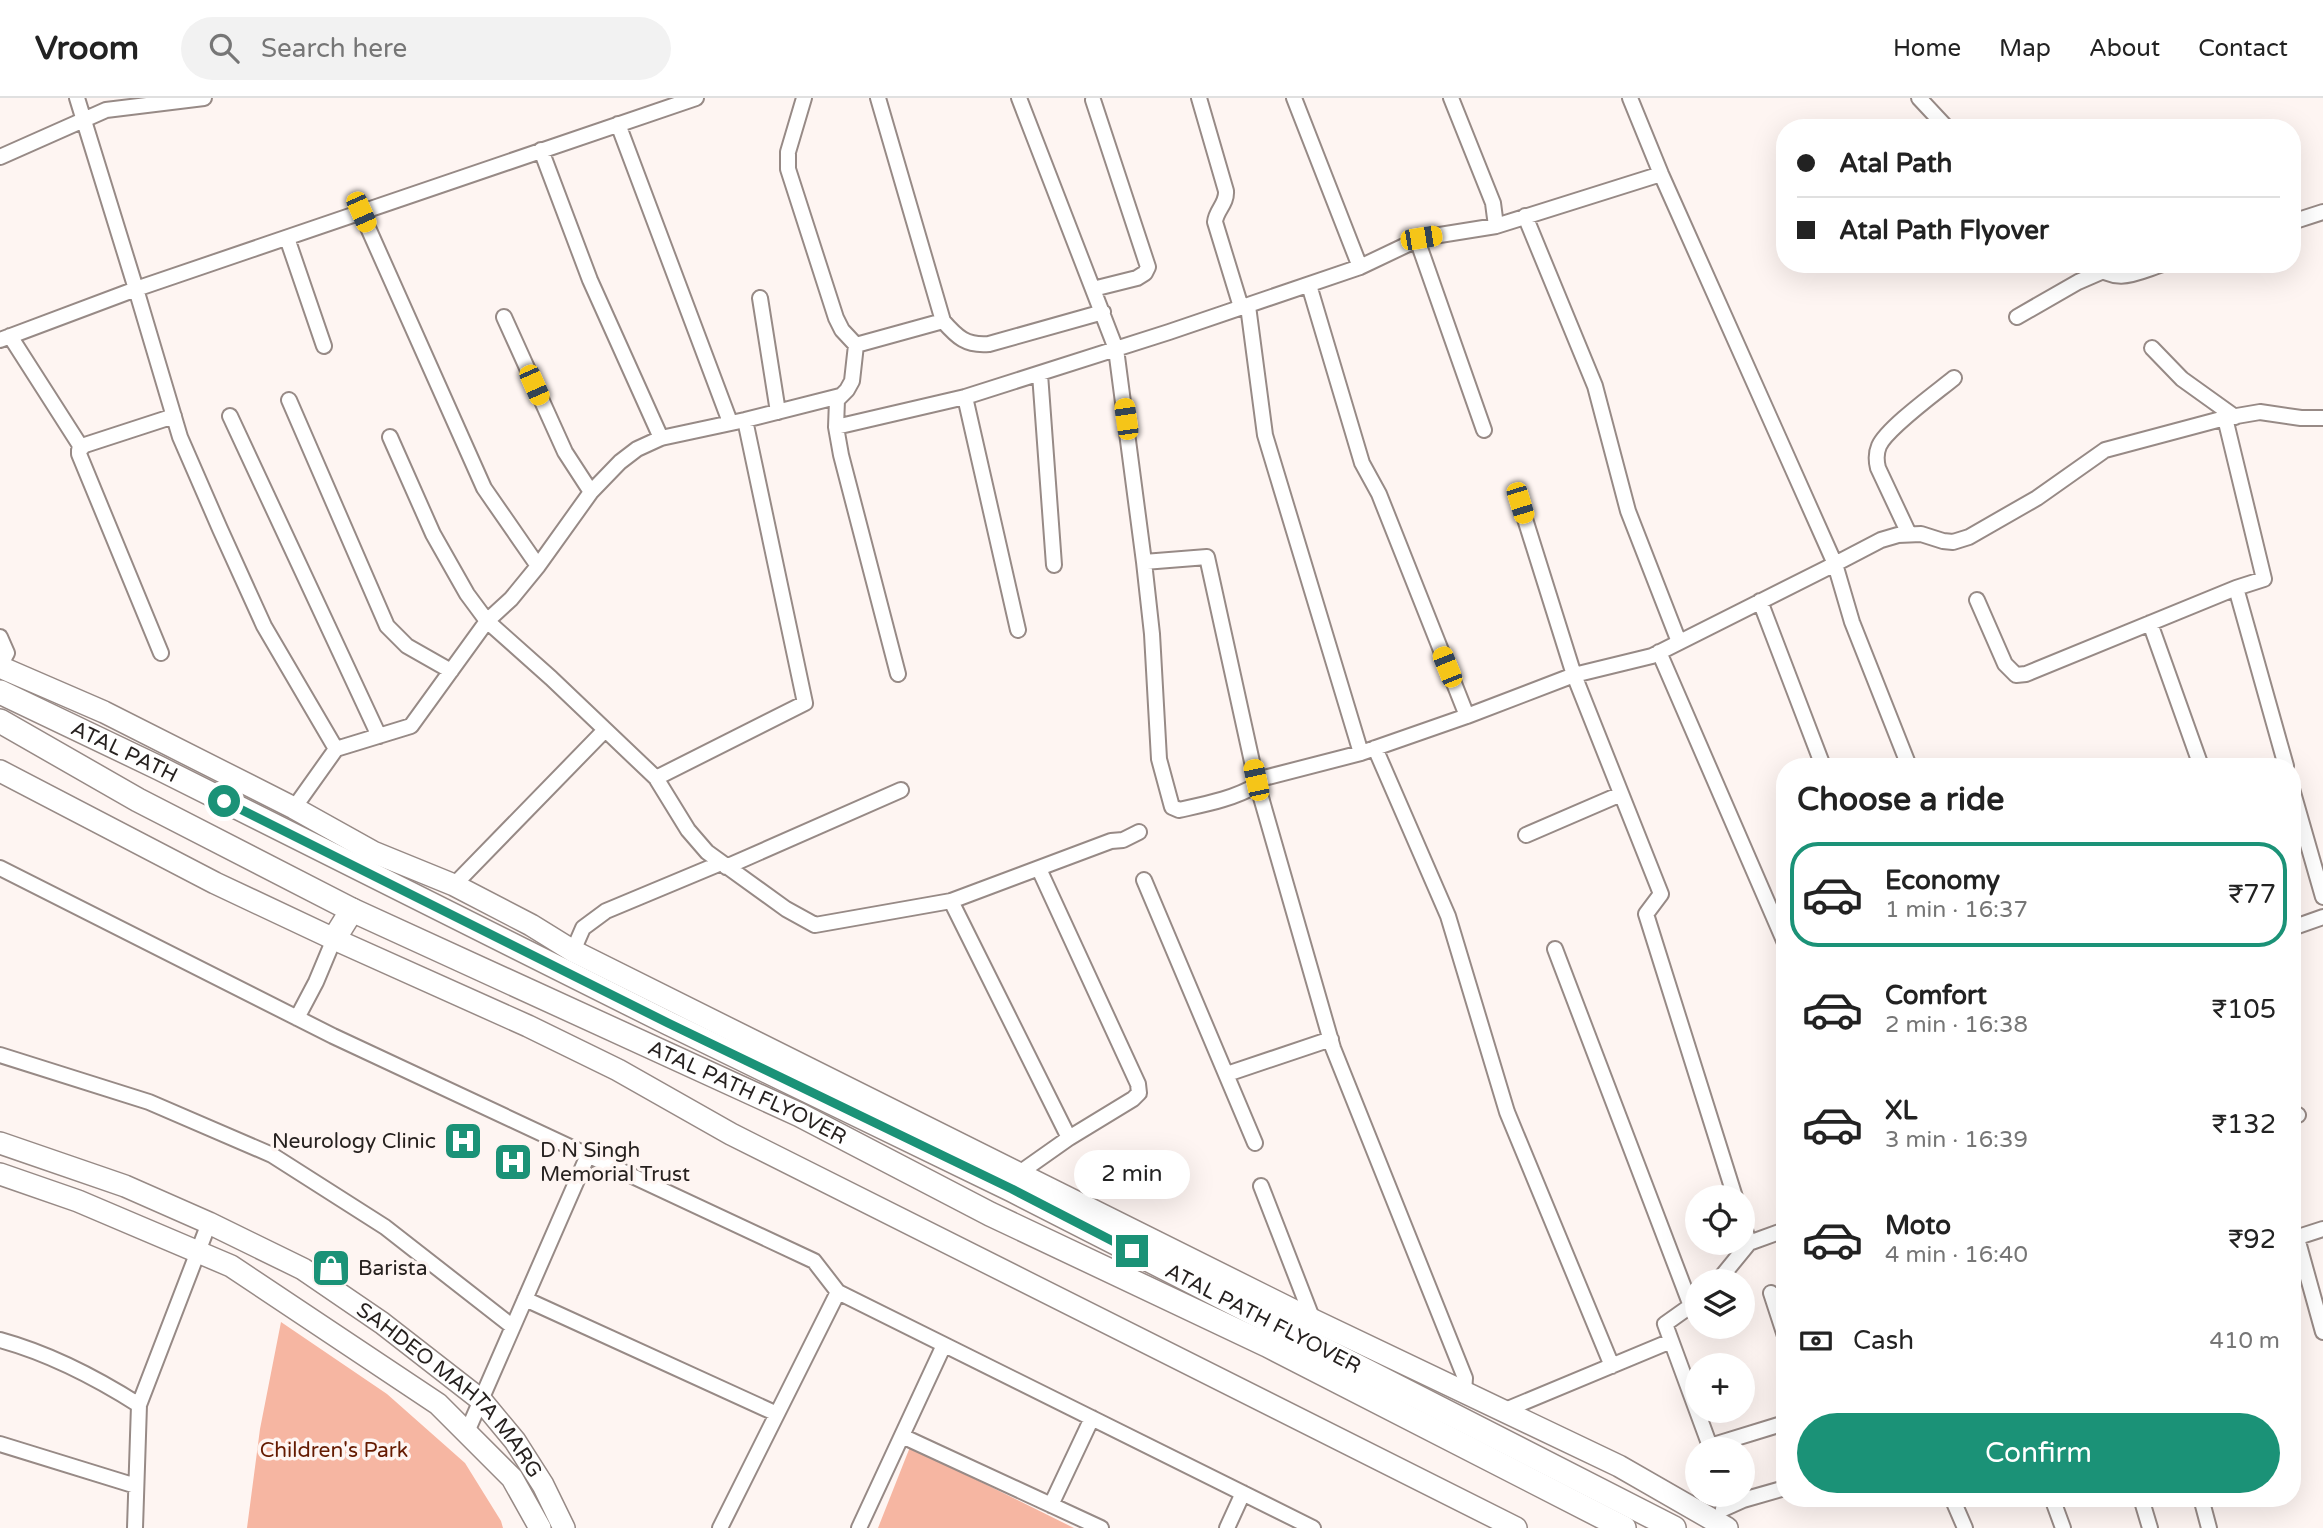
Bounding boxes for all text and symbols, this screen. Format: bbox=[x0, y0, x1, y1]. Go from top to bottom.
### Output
search box bbox=[181, 17, 671, 80]
text: Vroom bbox=[35, 29, 139, 68]
icon: search bbox=[205, 29, 243, 67]
text: Search here bbox=[261, 33, 407, 64]
text: Home bbox=[1893, 34, 1961, 63]
text: Map bbox=[1999, 34, 2051, 63]
text: About bbox=[2089, 34, 2160, 63]
text: Contact bbox=[2198, 34, 2288, 63]
text: Atal Path bbox=[1839, 148, 1952, 179]
car bbox=[343, 189, 380, 235]
text: Atal Path Flyover bbox=[1839, 215, 2049, 246]
car bbox=[1399, 224, 1444, 252]
car bbox=[516, 362, 553, 408]
car bbox=[1113, 397, 1140, 441]
car bbox=[1504, 480, 1537, 526]
car bbox=[1430, 644, 1465, 690]
street label: ATAL PATH bbox=[67, 715, 182, 788]
car bbox=[1242, 757, 1271, 803]
text: Choose a ride bbox=[1797, 781, 2004, 819]
route start bbox=[208, 785, 240, 817]
icon: car bbox=[1801, 863, 1864, 926]
text: Economy bbox=[1885, 865, 2000, 896]
text: ₹77 bbox=[2228, 879, 2276, 910]
text: 1 min · 16:37 bbox=[1885, 896, 2028, 924]
icon: car bbox=[1801, 978, 1864, 1041]
text: Comfort bbox=[1885, 980, 1987, 1011]
text: ₹105 bbox=[2212, 994, 2276, 1025]
text: 2 min · 16:38 bbox=[1885, 1011, 2028, 1039]
street label: ATAL PATH FLYOVER bbox=[644, 1035, 851, 1150]
icon: car bbox=[1801, 1093, 1864, 1156]
text: XL bbox=[1885, 1095, 1917, 1126]
text: ₹132 bbox=[2212, 1109, 2276, 1140]
hospital icon: Neurology Clinic bbox=[442, 1120, 484, 1162]
text: 3 min · 16:39 bbox=[1885, 1126, 2028, 1154]
place label: Neurology Clinic bbox=[272, 1129, 436, 1154]
place label: D N Singh Memorial Trust bbox=[540, 1138, 690, 1187]
hospital icon: D N Singh Memorial Trust bbox=[492, 1141, 534, 1183]
callout: 2 min bbox=[1074, 1150, 1190, 1198]
text: 2 min bbox=[1101, 1160, 1163, 1188]
map controls bbox=[1685, 1185, 1755, 1507]
button: locate bbox=[1685, 1185, 1755, 1255]
icon: car bbox=[1801, 1208, 1864, 1271]
text: Moto bbox=[1885, 1210, 1951, 1241]
text: ₹92 bbox=[2228, 1224, 2276, 1255]
route end bbox=[1116, 1235, 1148, 1267]
text: 4 min · 16:40 bbox=[1885, 1241, 2028, 1269]
shop icon: Barista bbox=[310, 1247, 352, 1289]
place label: Barista bbox=[358, 1256, 427, 1281]
street label: ATAL PATH FLYOVER bbox=[1161, 1258, 1365, 1379]
button: layers bbox=[1685, 1269, 1755, 1339]
street label: SAHDEO MAHTA MARG bbox=[352, 1297, 547, 1482]
icon: cash bbox=[1797, 1322, 1835, 1360]
text: Cash bbox=[1853, 1325, 1914, 1356]
text: 410 m bbox=[2210, 1327, 2280, 1355]
button: + bbox=[1685, 1353, 1755, 1423]
button: Confirm bbox=[1797, 1413, 2280, 1493]
button: − bbox=[1685, 1437, 1755, 1507]
park label: Children's Park bbox=[260, 1438, 408, 1463]

